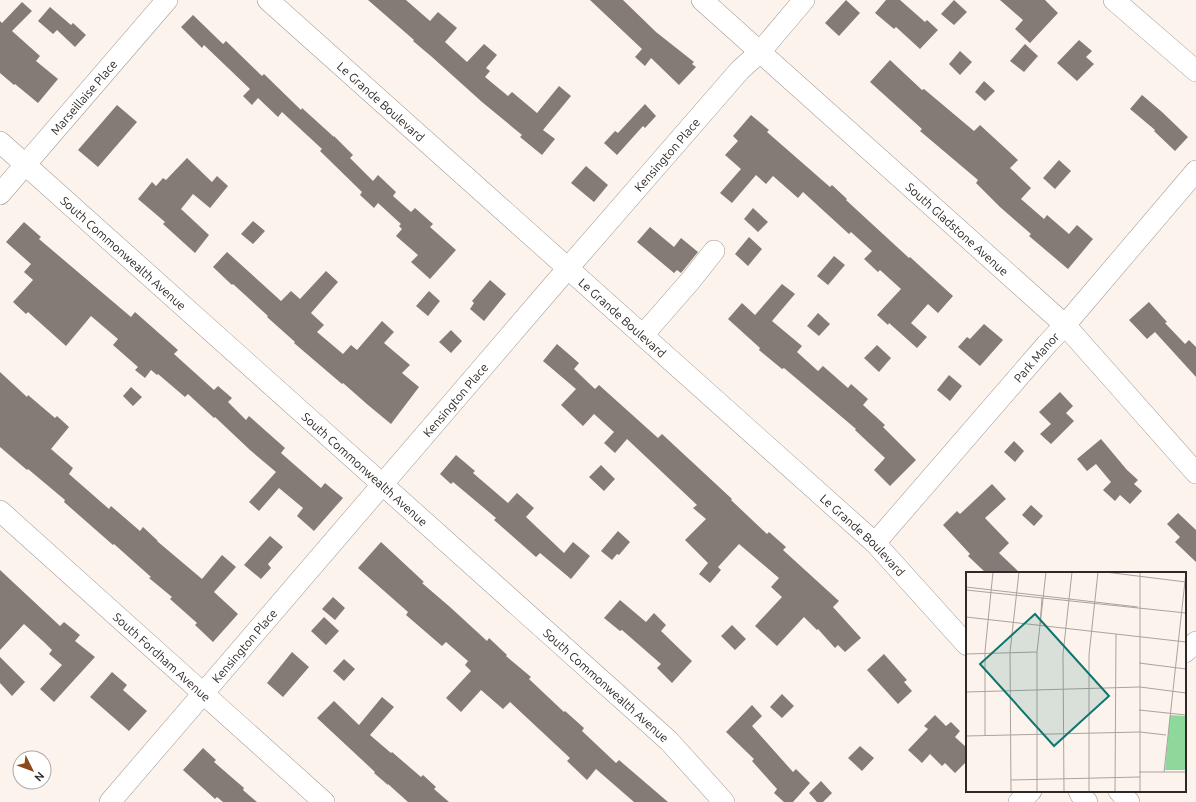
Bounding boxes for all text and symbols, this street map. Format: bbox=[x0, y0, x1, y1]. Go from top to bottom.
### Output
street label: Marseillaise Place bbox=[48, 57, 119, 137]
street label: Le Grande Boulevard bbox=[335, 59, 427, 144]
street label: Kensington Place bbox=[631, 115, 702, 194]
street label: South Gladstone Avenue bbox=[904, 180, 1011, 278]
street label: South Commonwealth Avenue bbox=[58, 193, 189, 312]
street label: Le Grande Boulevard bbox=[577, 275, 669, 360]
street label: Park Manor bbox=[1011, 329, 1062, 384]
street label: Kensington Place bbox=[420, 360, 490, 439]
street label: South Commonwealth Avenue bbox=[300, 409, 430, 528]
street label: Le Grande Boulevard bbox=[818, 491, 908, 578]
inset map bbox=[966, 572, 1186, 792]
street label: Kensington Place bbox=[209, 606, 279, 685]
street label: South Fordham Avenue bbox=[111, 610, 213, 704]
street label: South Commonwealth Avenue bbox=[541, 626, 672, 744]
north arrow bbox=[12, 750, 52, 790]
text: N bbox=[32, 770, 47, 784]

